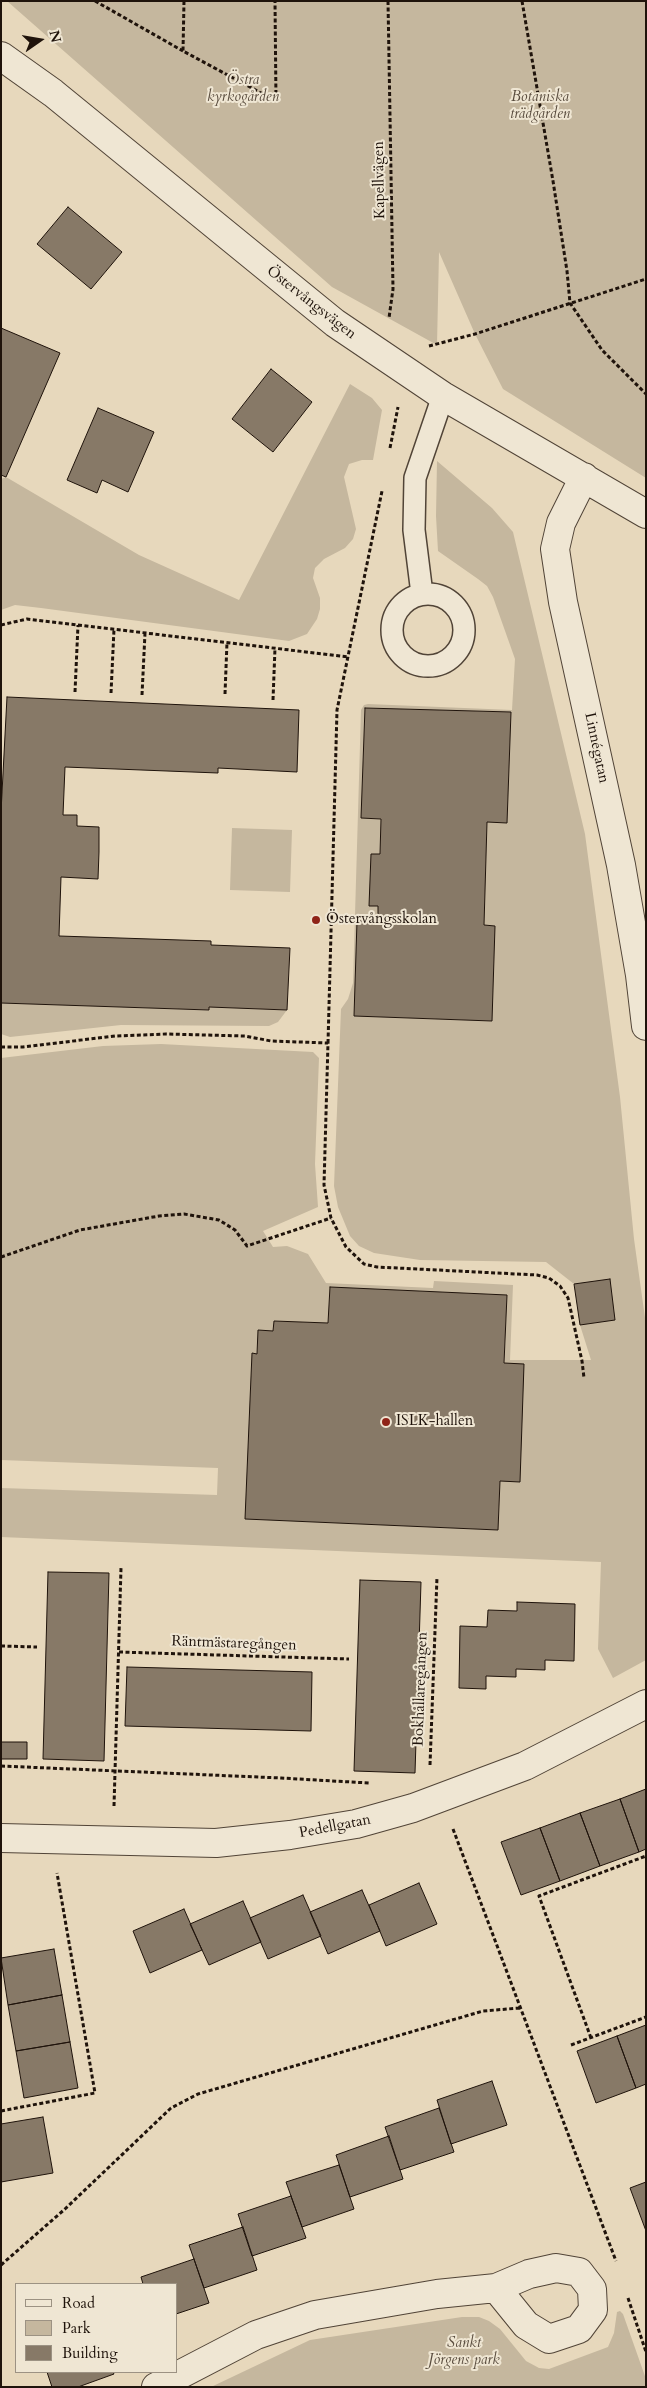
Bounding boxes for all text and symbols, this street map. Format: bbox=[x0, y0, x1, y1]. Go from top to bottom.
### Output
north arrow bbox=[15, 15, 65, 65]
text: N bbox=[44, 28, 66, 45]
park label: Östra kyrkogården bbox=[207, 72, 279, 107]
park label: Botaniska trädgården bbox=[510, 89, 570, 124]
street label: Kapellvägen bbox=[370, 141, 390, 219]
street label: Östervångsvägen bbox=[263, 262, 359, 344]
street label: Linnégatan bbox=[580, 711, 612, 785]
place label: Östervångsskolan bbox=[326, 911, 437, 929]
marker: Östervångsskolan bbox=[310, 914, 322, 926]
place label: ISLK-hallen bbox=[396, 1413, 473, 1431]
marker: ISLK-hallen bbox=[380, 1416, 392, 1428]
street label: Bokhållaregången bbox=[410, 1631, 432, 1747]
street label: Räntmästaregången bbox=[171, 1633, 297, 1655]
street label: Pedellgatan bbox=[298, 1811, 372, 1843]
legend bbox=[15, 2283, 178, 2373]
text: Road bbox=[62, 2293, 95, 2313]
text: Park bbox=[62, 2318, 91, 2338]
park label: Sankt Jörgens park bbox=[428, 2335, 500, 2370]
text: Building bbox=[62, 2343, 118, 2363]

